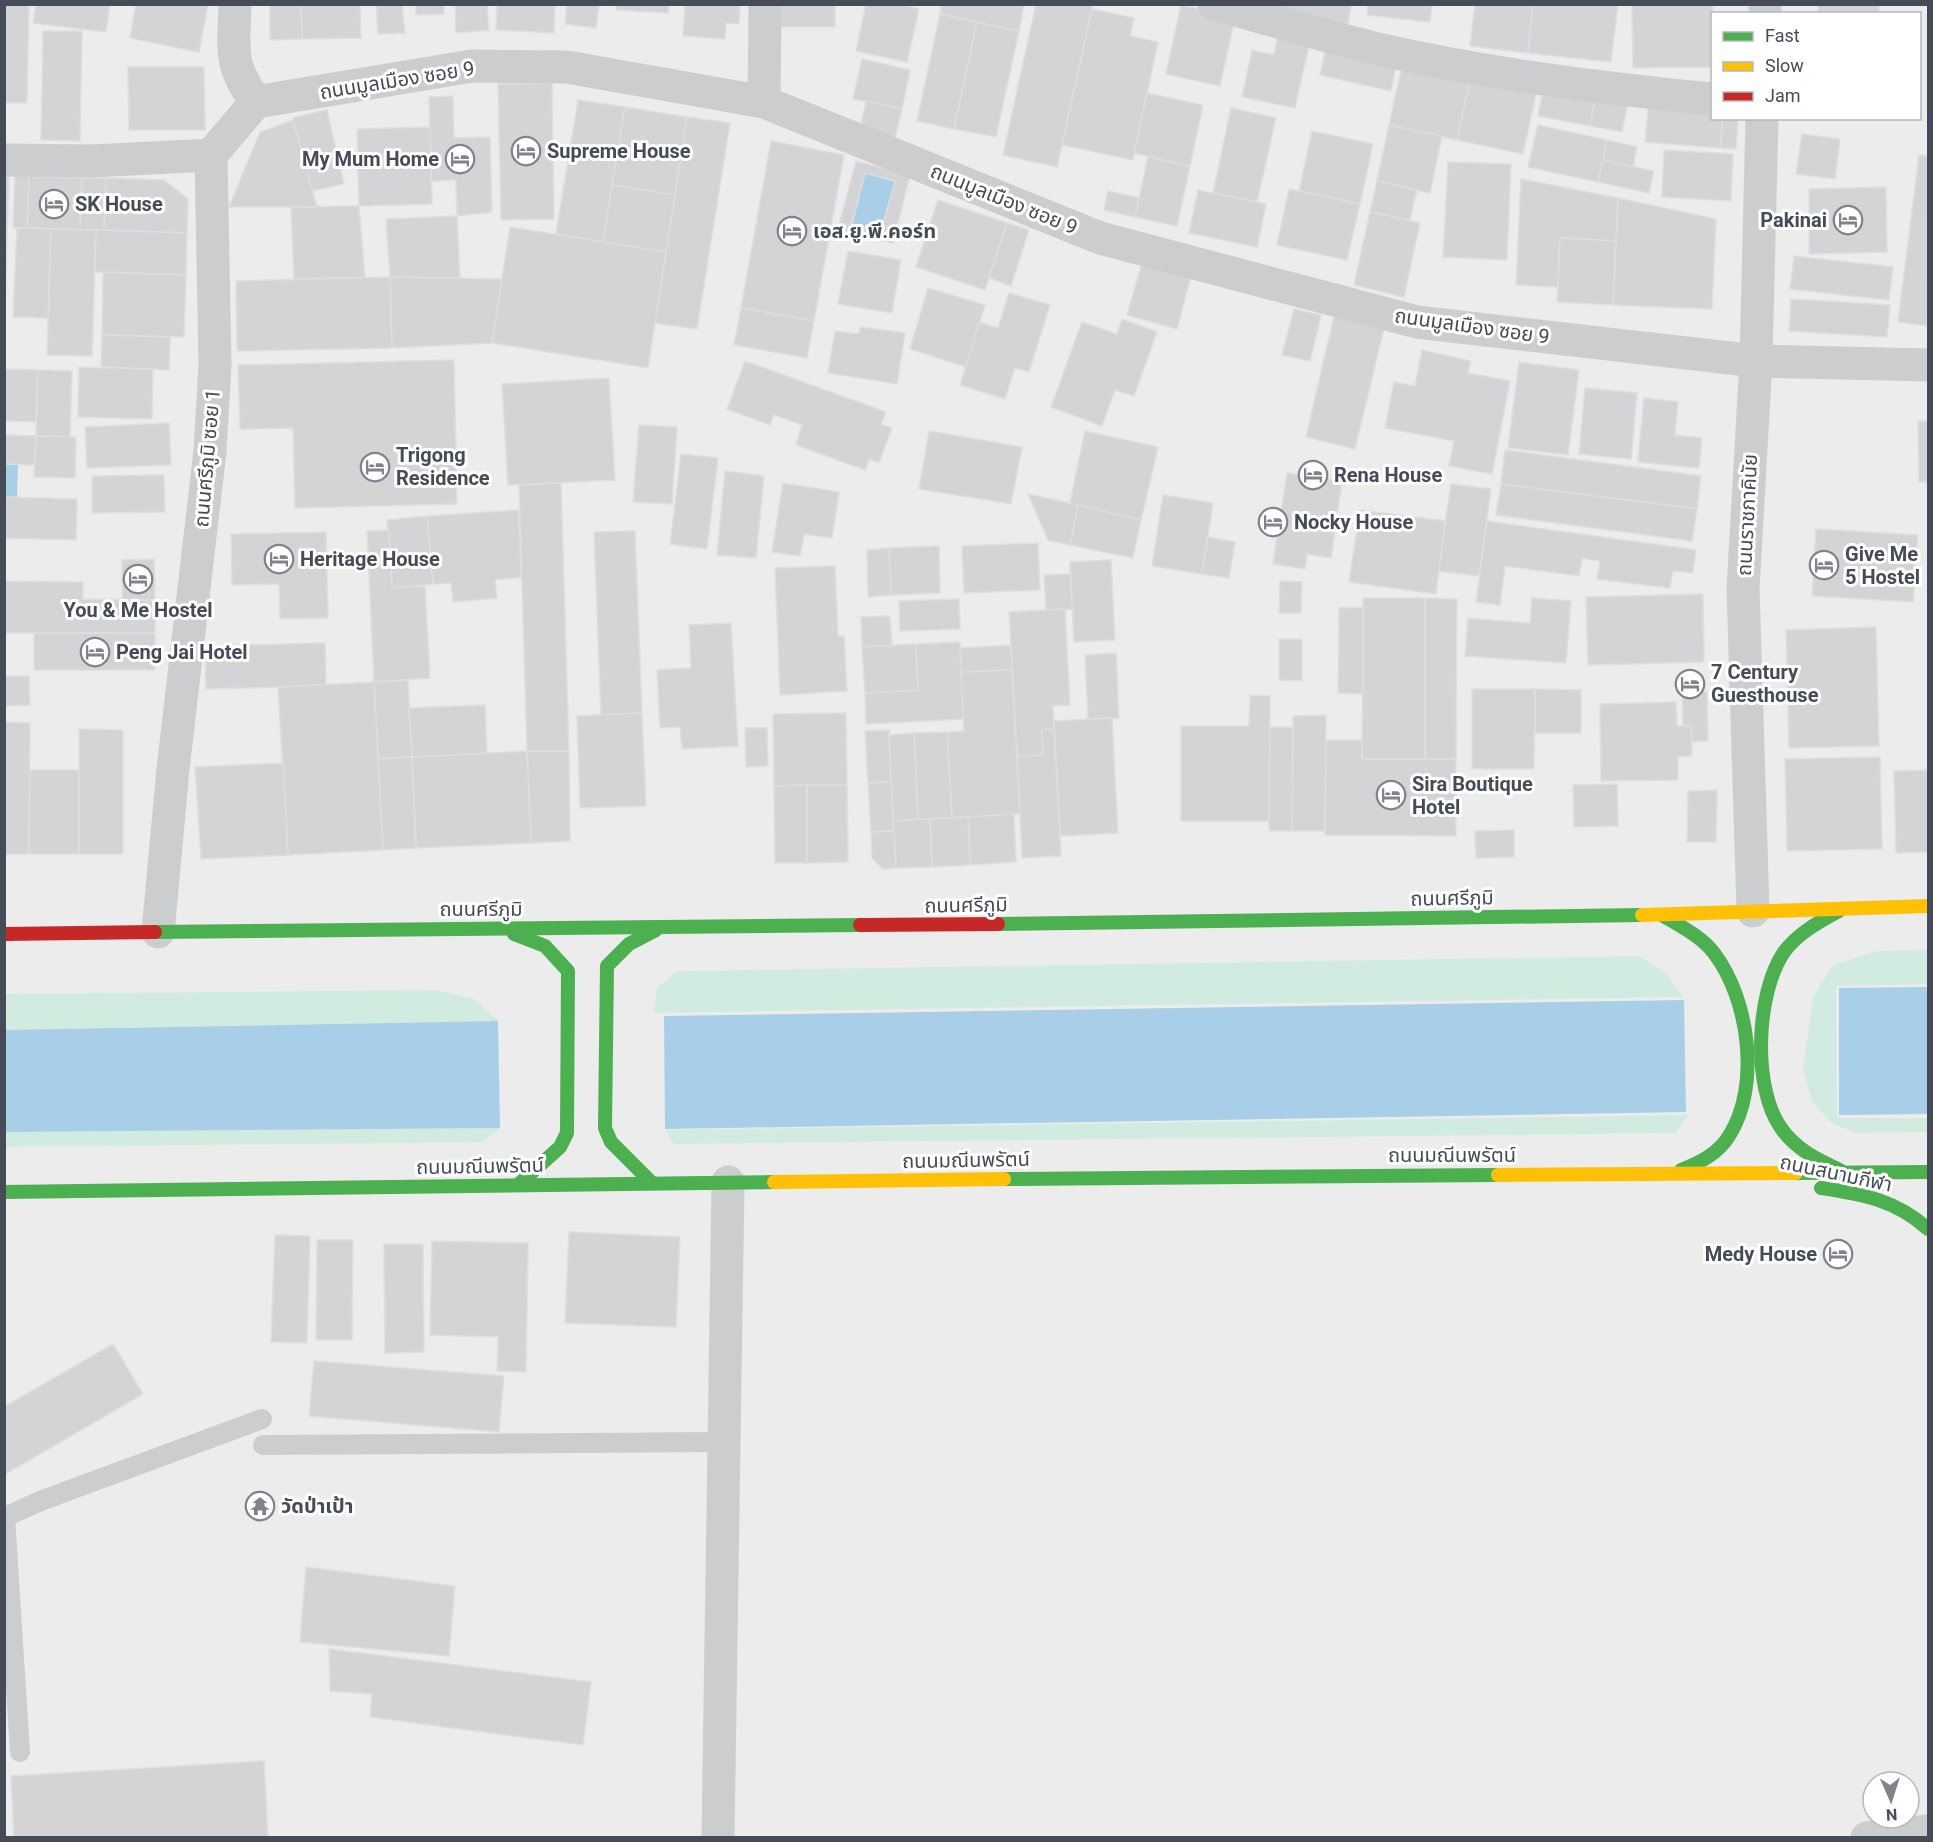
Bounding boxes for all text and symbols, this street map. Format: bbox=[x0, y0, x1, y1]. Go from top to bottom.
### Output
legend bbox=[1711, 12, 1921, 120]
text: Fast bbox=[1765, 25, 1800, 46]
text: Slow bbox=[1765, 55, 1804, 76]
street label: ถนนมูลเมือง ซอย 9 bbox=[318, 56, 476, 105]
text: Jam bbox=[1765, 85, 1801, 106]
hotel icon: Supreme House bbox=[510, 135, 542, 167]
place label: Supreme House bbox=[547, 139, 691, 163]
hotel icon: My Mum Home bbox=[444, 143, 476, 175]
place label: My Mum Home bbox=[302, 147, 439, 171]
street label: ถนนมูลเมือง ซอย 9 bbox=[927, 159, 1081, 240]
hotel icon: SK House bbox=[38, 188, 70, 220]
place label: SK House bbox=[75, 192, 163, 216]
hotel icon: Pakinai bbox=[1832, 204, 1864, 236]
place label: Pakinai bbox=[1760, 208, 1827, 232]
hotel icon: เอส.ยู.พี.คอร์ท bbox=[776, 215, 808, 247]
place label: เอส.ยู.พี.คอร์ท bbox=[813, 219, 936, 243]
street label: ถนนมูลเมือง ซอย 9 bbox=[1393, 303, 1551, 350]
street label: ถนนศรีภูมิ ซอย 1 bbox=[189, 388, 226, 528]
place label: Trigong Residence bbox=[396, 443, 490, 490]
hotel icon: Trigong Residence bbox=[359, 451, 391, 483]
street label: ถนนราชภาคินัย bbox=[1732, 453, 1762, 577]
hotel icon: Rena House bbox=[1297, 459, 1329, 491]
place label: Rena House bbox=[1334, 463, 1442, 487]
hotel icon: Nocky House bbox=[1257, 506, 1289, 538]
place label: Nocky House bbox=[1294, 510, 1413, 534]
place label: Give Me 5 Hostel bbox=[1845, 542, 1920, 589]
hotel icon: Heritage House bbox=[263, 543, 295, 575]
place label: Heritage House bbox=[300, 547, 440, 571]
hotel icon: Give Me 5 Hostel bbox=[1808, 549, 1840, 581]
hotel icon: You & Me Hostel bbox=[122, 563, 154, 595]
place label: You & Me Hostel bbox=[63, 598, 213, 622]
hotel icon: Peng Jai Hotel bbox=[79, 636, 111, 668]
place label: Peng Jai Hotel bbox=[116, 640, 248, 664]
place label: 7 Century Guesthouse bbox=[1711, 660, 1819, 707]
hotel icon: 7 Century Guesthouse bbox=[1674, 668, 1706, 700]
place label: Sira Boutique Hotel bbox=[1412, 772, 1533, 819]
hotel icon: Sira Boutique Hotel bbox=[1375, 779, 1407, 811]
street label: ถนนศรีภูมิ bbox=[1410, 885, 1494, 912]
street label: ถนนศรีภูมิ bbox=[924, 892, 1008, 919]
street label: ถนนศรีภูมิ bbox=[439, 897, 523, 922]
street label: ถนนมณีนพรัตน์ bbox=[1388, 1143, 1516, 1167]
street label: ถนนมณีนพรัตน์ bbox=[902, 1147, 1030, 1173]
street label: ถนนสนามกีฬา bbox=[1778, 1149, 1894, 1197]
street label: ถนนมณีนพรัตน์ bbox=[416, 1153, 544, 1179]
hotel icon: Medy House bbox=[1822, 1238, 1854, 1270]
place label: Medy House bbox=[1705, 1242, 1817, 1266]
temple icon: วัดป่าเป้า bbox=[244, 1490, 276, 1522]
place label: วัดป่าเป้า bbox=[281, 1494, 353, 1518]
north arrow bbox=[1861, 1770, 1921, 1830]
text: N bbox=[1886, 1805, 1898, 1824]

